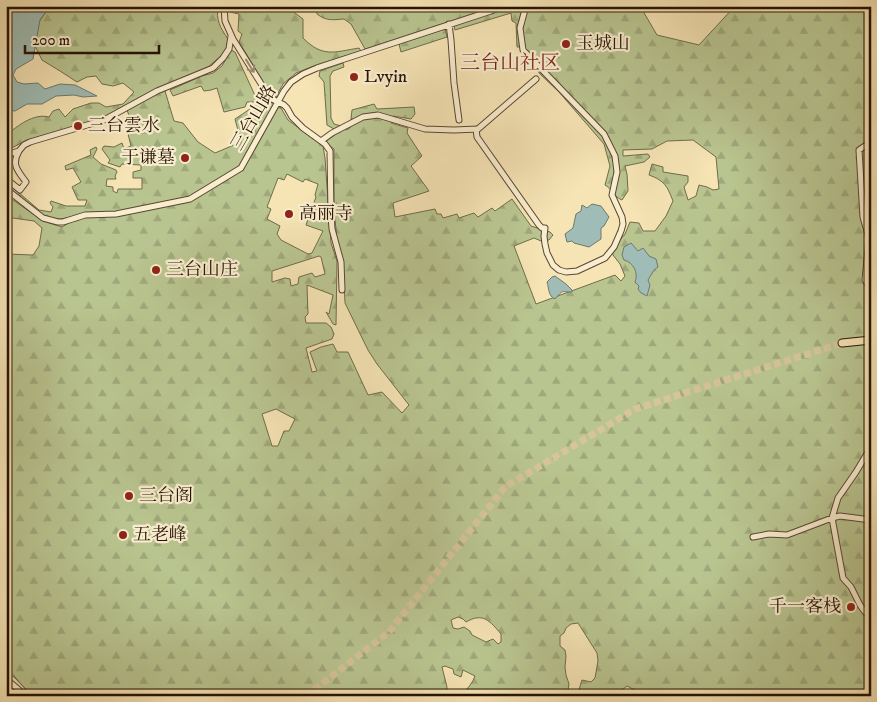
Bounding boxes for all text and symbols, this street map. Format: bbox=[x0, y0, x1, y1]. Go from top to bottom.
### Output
scale bar bbox=[25, 22, 159, 54]
text: 200 m bbox=[32, 31, 70, 50]
place label: 玉城山 bbox=[576, 33, 630, 55]
marker: 玉城山 bbox=[560, 38, 572, 50]
district label: 三台山社区 bbox=[460, 51, 560, 76]
one-way arrow bbox=[245, 58, 255, 72]
place label: Lvyin bbox=[364, 66, 408, 88]
marker: Lvyin bbox=[348, 71, 360, 83]
street label: 三台山路 bbox=[226, 81, 282, 155]
place label: 三台雲水 bbox=[88, 115, 160, 137]
marker: 三台雲水 bbox=[72, 120, 84, 132]
place label: 于谦墓 bbox=[121, 147, 175, 169]
marker: 于谦墓 bbox=[179, 152, 191, 164]
place label: 高丽寺 bbox=[299, 203, 353, 225]
marker: 高丽寺 bbox=[283, 208, 295, 220]
place label: 三台山庄 bbox=[166, 259, 238, 281]
marker: 三台山庄 bbox=[150, 264, 162, 276]
place label: 三台阁 bbox=[139, 485, 193, 507]
marker: 三台阁 bbox=[123, 490, 135, 502]
place label: 五老峰 bbox=[133, 524, 187, 546]
marker: 五老峰 bbox=[117, 529, 129, 541]
place label: 千一客栈 bbox=[769, 596, 841, 618]
marker: 千一客栈 bbox=[845, 601, 857, 613]

